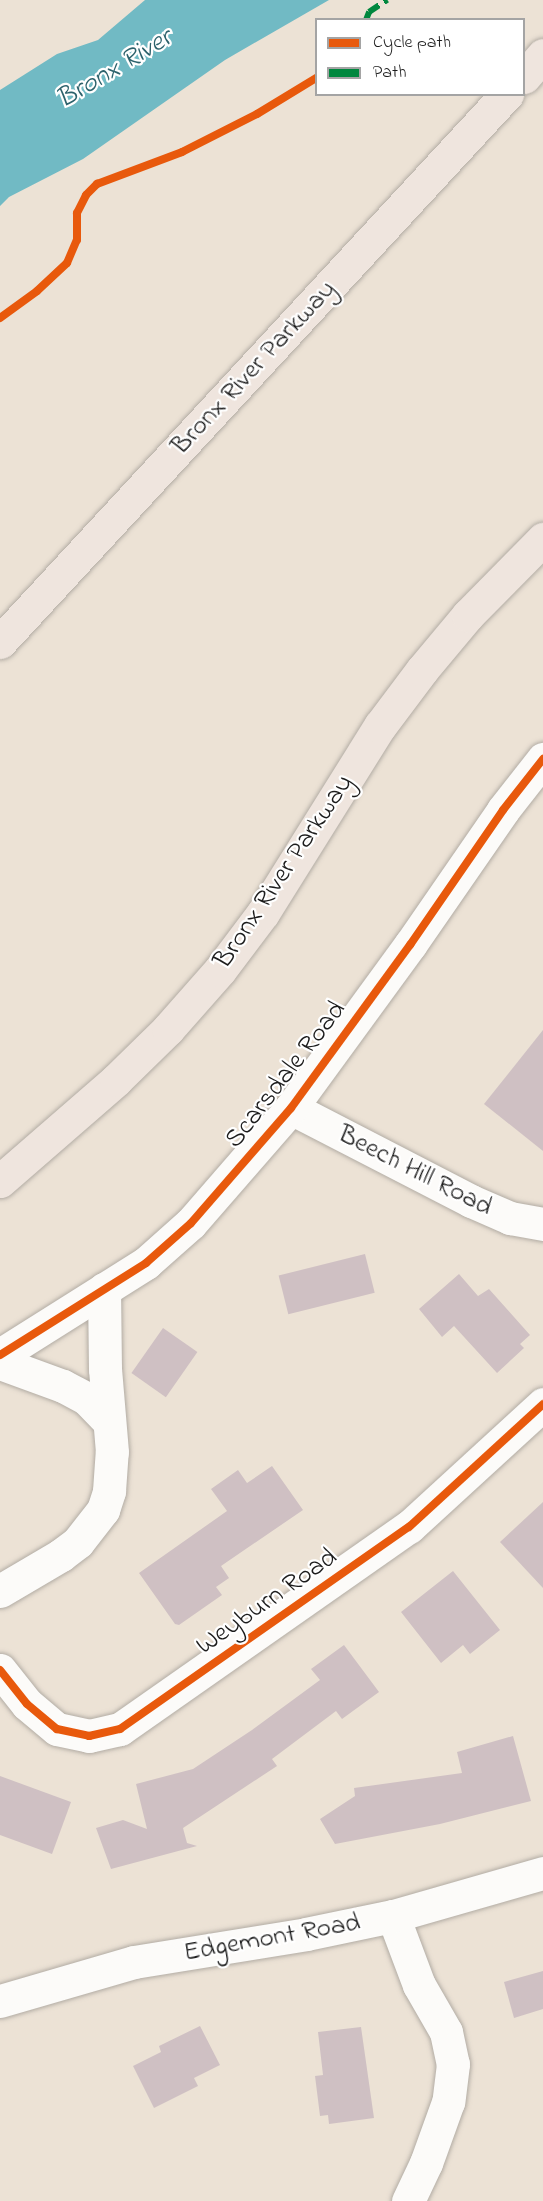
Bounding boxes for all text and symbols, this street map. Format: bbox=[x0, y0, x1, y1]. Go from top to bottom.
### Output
legend bbox=[315, 18, 525, 96]
water label: Bronx River bbox=[51, 22, 179, 118]
text: Cycle path bbox=[373, 30, 451, 56]
text: Path bbox=[373, 60, 407, 86]
street label: Bronx River Parkway bbox=[165, 274, 343, 462]
street label: Bronx River Parkway bbox=[207, 769, 361, 975]
street label: Scarsdale Road bbox=[218, 995, 354, 1155]
street label: Beech Hill Road bbox=[332, 1118, 498, 1224]
street label: Weyburn Road bbox=[190, 1541, 344, 1663]
street label: Edgemont Road bbox=[181, 1907, 363, 1969]

